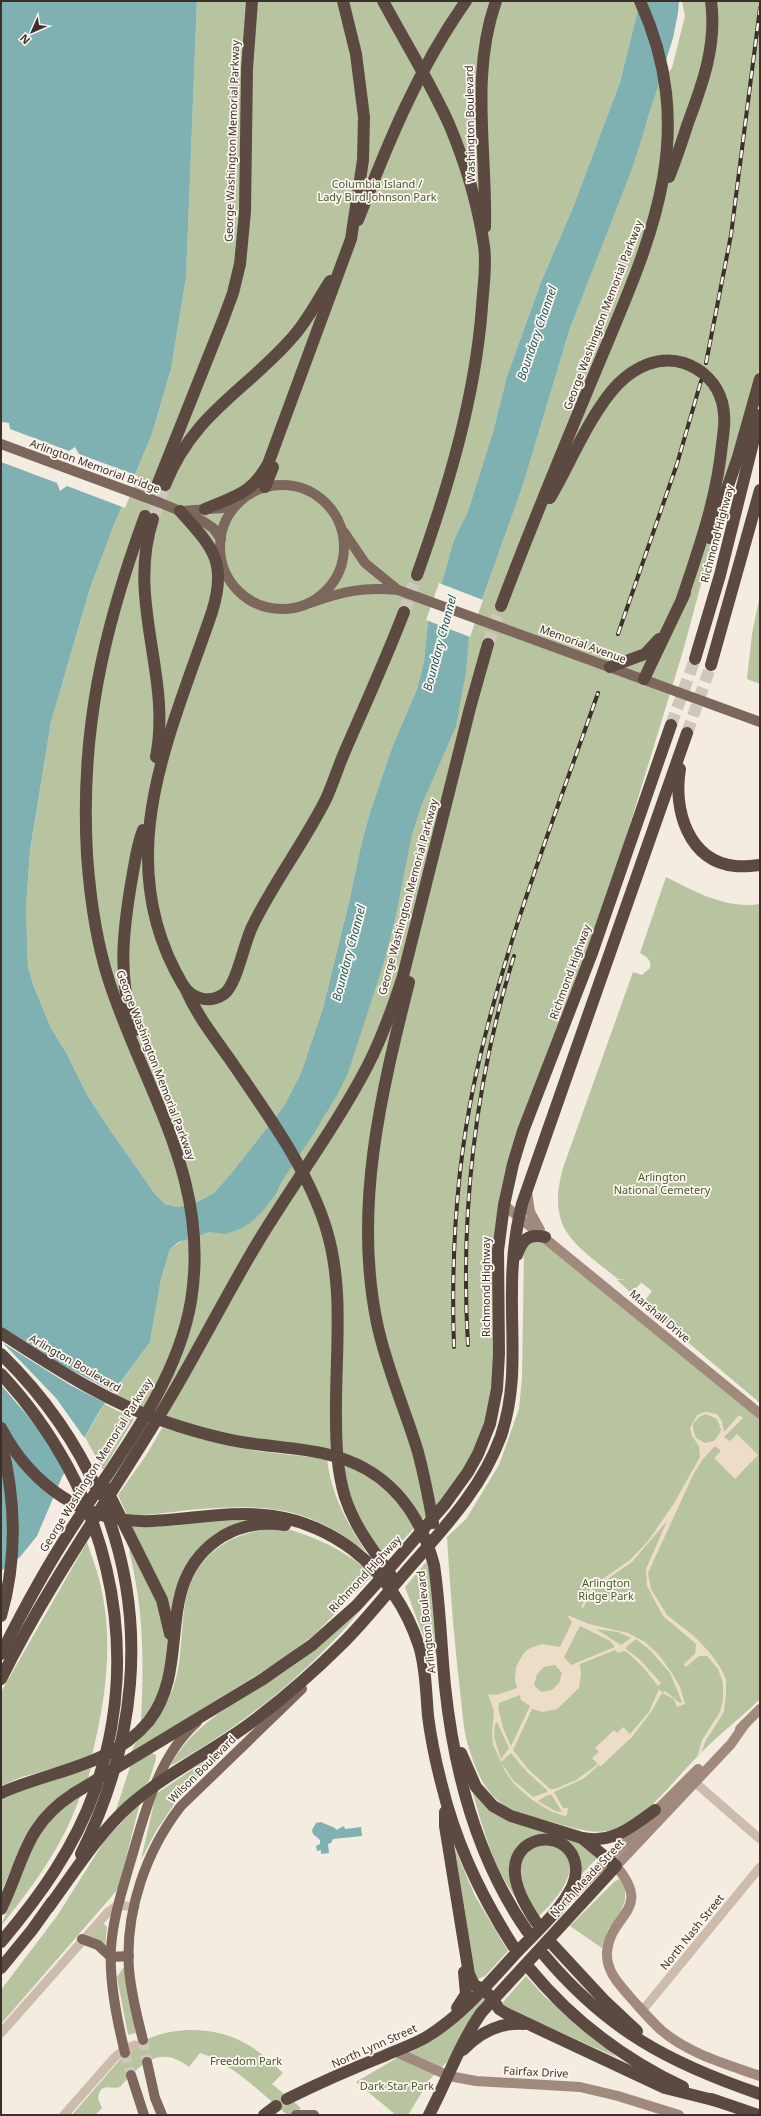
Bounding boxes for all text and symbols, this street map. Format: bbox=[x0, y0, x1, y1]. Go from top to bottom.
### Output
north arrow bbox=[12, 12, 52, 52]
text: N bbox=[16, 31, 33, 48]
street label: George Washington Memorial Parkway bbox=[220, 39, 243, 242]
street label: Washington Boulevard bbox=[461, 65, 478, 183]
park label: Columbia Island / Lady Bird Johnson Park bbox=[317, 176, 437, 204]
street label: George Washington Memorial Parkway bbox=[559, 217, 646, 412]
water label: Boundary Channel bbox=[512, 282, 561, 382]
street label: Arlington Memorial Bridge bbox=[28, 435, 162, 496]
street label: Richmond Highway bbox=[696, 483, 737, 584]
water label: Boundary Channel bbox=[419, 592, 461, 693]
street label: Memorial Avenue bbox=[538, 621, 628, 666]
street label: George Washington Memorial Parkway bbox=[374, 797, 441, 996]
water label: Boundary Channel bbox=[328, 902, 370, 1003]
street label: Richmond Highway bbox=[545, 922, 594, 1021]
street label: George Washington Memorial Parkway bbox=[113, 968, 200, 1162]
park label: Arlington National Cemetery bbox=[614, 1169, 711, 1197]
street label: Richmond Highway bbox=[478, 1237, 493, 1337]
street label: Marshall Drive bbox=[627, 1286, 694, 1345]
street label: Arlington Boulevard bbox=[27, 1330, 124, 1395]
street label: George Washington Memorial Parkway bbox=[36, 1375, 156, 1554]
street label: Richmond Highway bbox=[325, 1532, 405, 1615]
street label: Arlington Boulevard bbox=[413, 1570, 438, 1674]
park label: Arlington Ridge Park bbox=[578, 1575, 634, 1603]
street label: Wilson Boulevard bbox=[165, 1732, 239, 1806]
street label: North Meade Street bbox=[546, 1835, 627, 1920]
street label: North Nash Street bbox=[656, 1891, 727, 1973]
street label: North Lynn Street bbox=[329, 2020, 419, 2071]
park label: Freedom Park bbox=[210, 2053, 282, 2068]
street label: Fairfax Drive bbox=[503, 2062, 569, 2081]
park label: Dark Star Park bbox=[360, 2078, 434, 2093]

